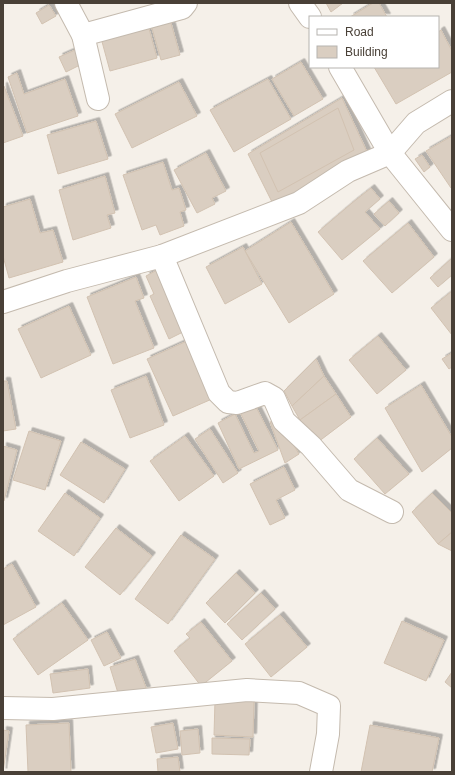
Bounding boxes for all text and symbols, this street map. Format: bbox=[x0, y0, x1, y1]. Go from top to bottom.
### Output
legend bbox=[309, 16, 439, 68]
text: Road bbox=[345, 25, 374, 39]
text: Building bbox=[345, 45, 388, 59]

